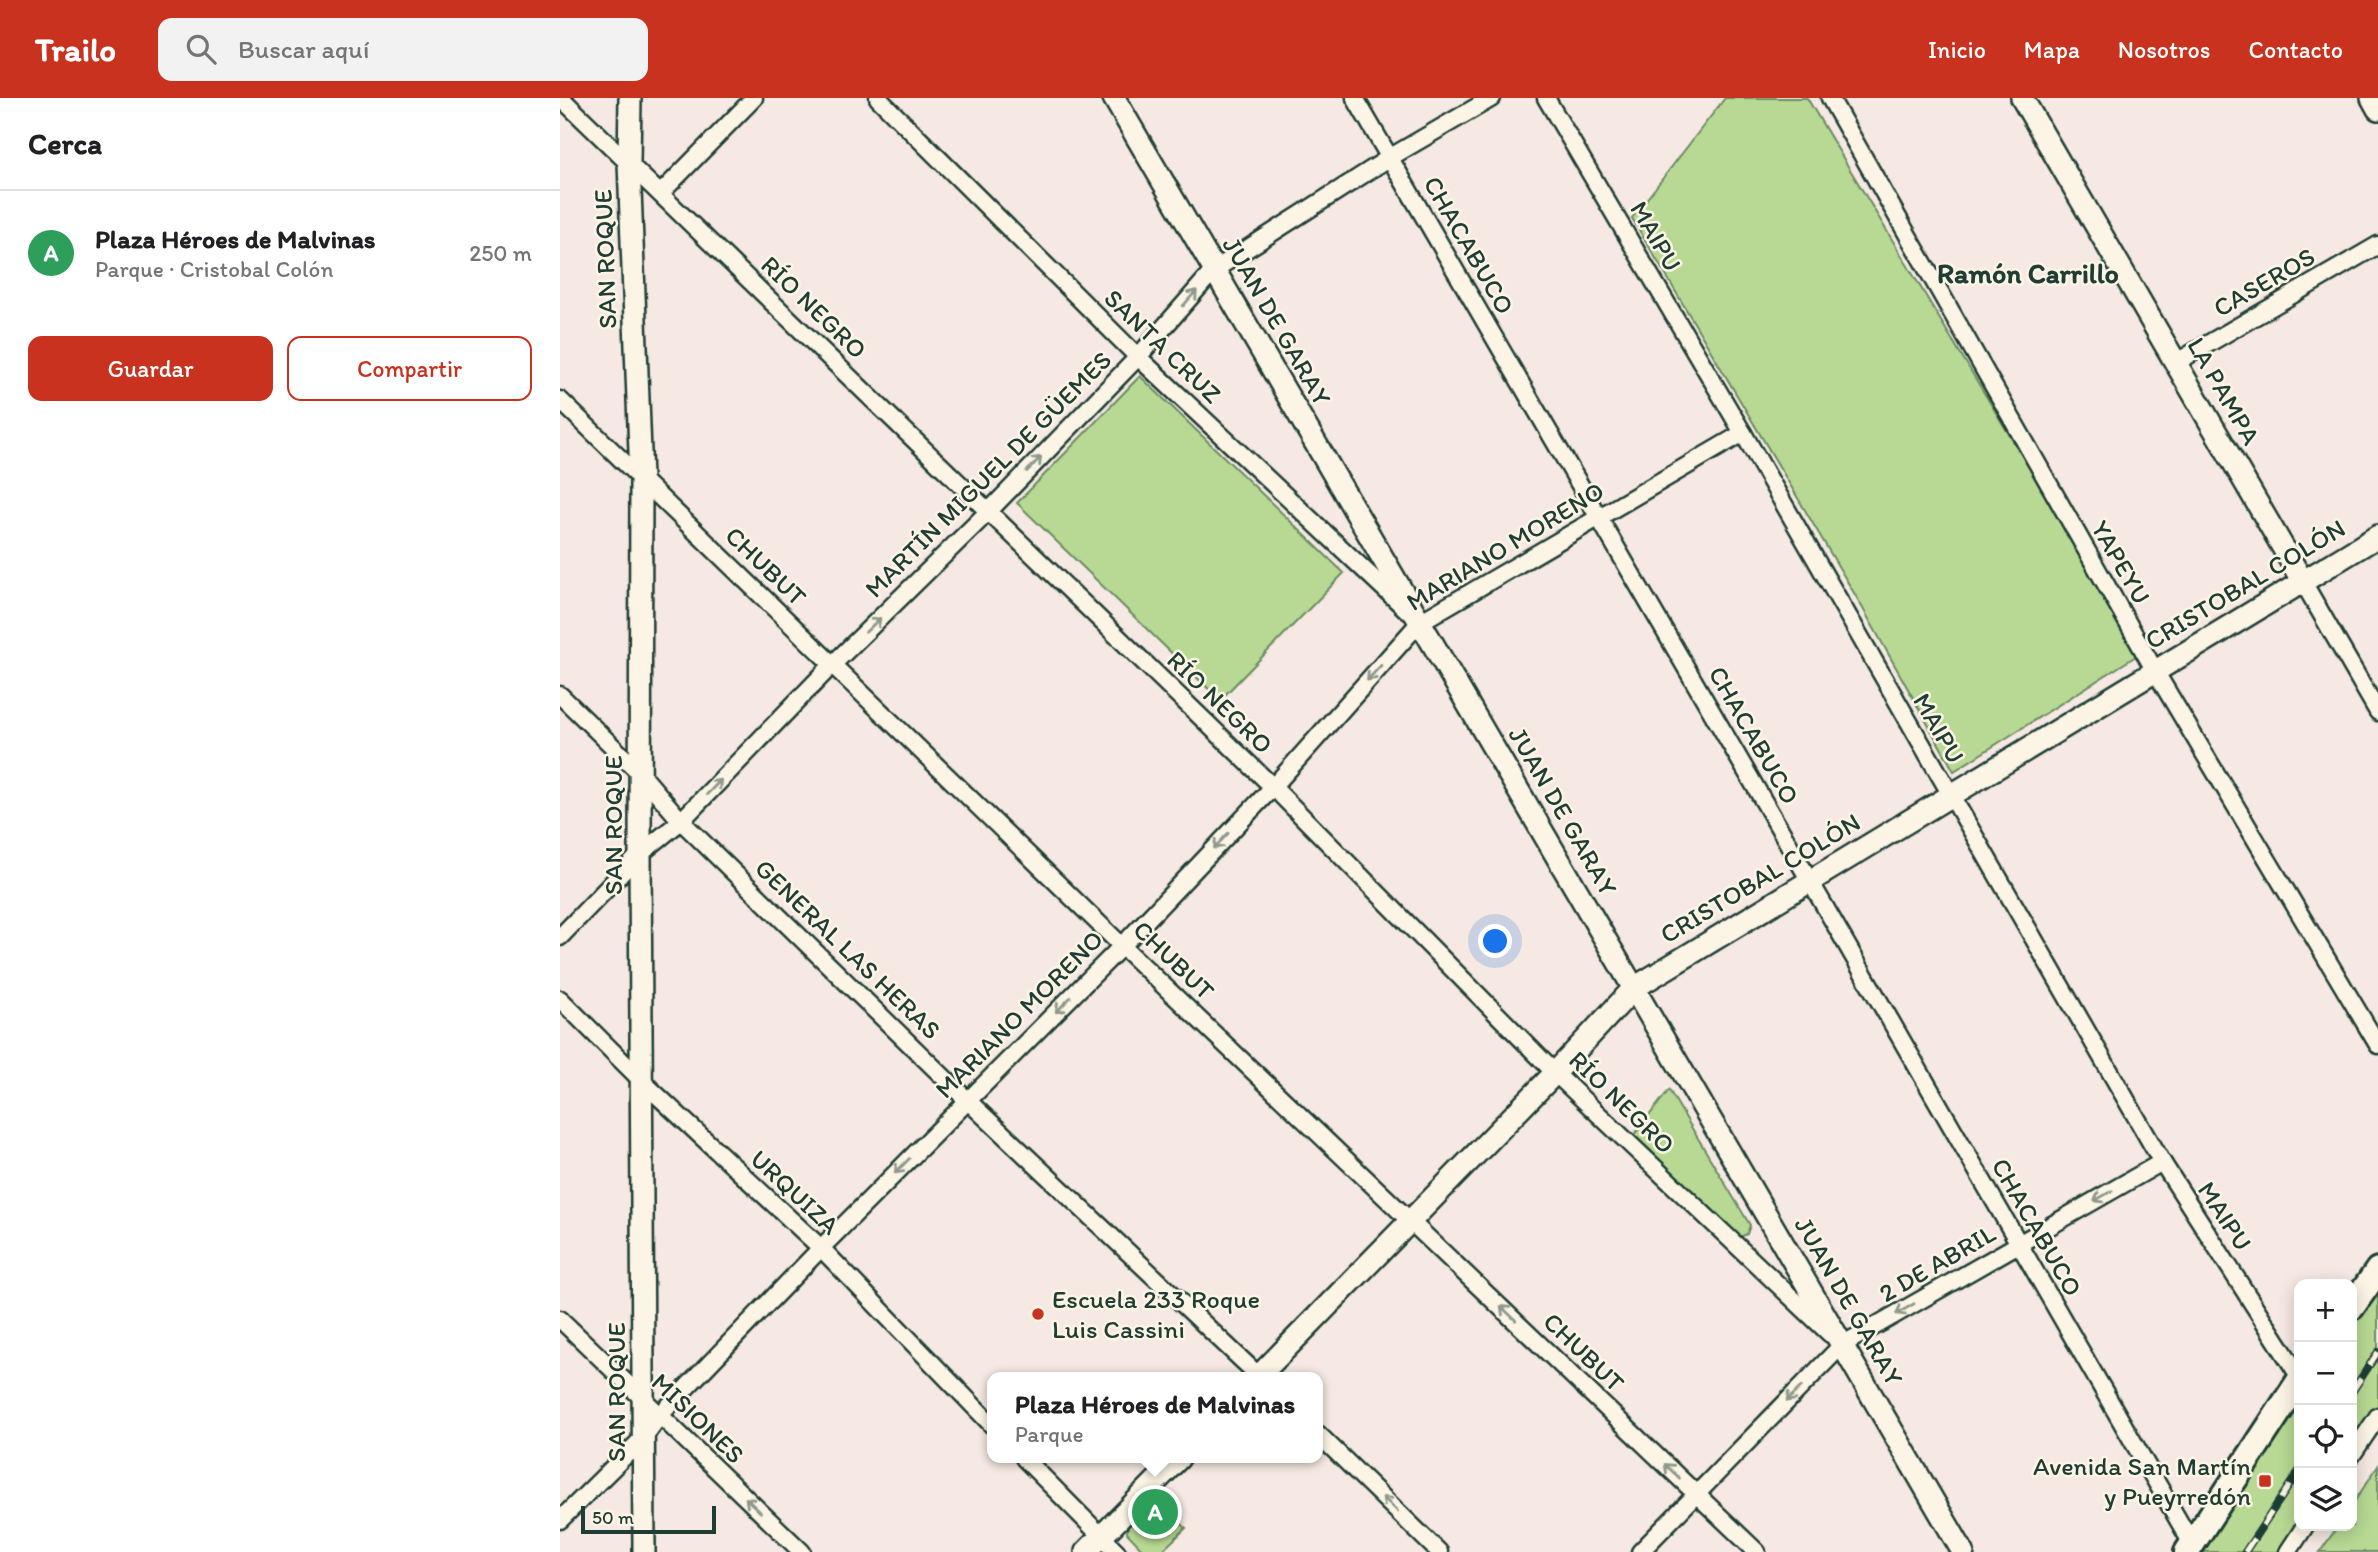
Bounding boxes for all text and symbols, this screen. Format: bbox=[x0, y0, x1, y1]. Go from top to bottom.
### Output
search box bbox=[158, 18, 648, 81]
text: Trailo bbox=[35, 30, 116, 69]
icon: search bbox=[182, 30, 220, 68]
text: Buscar aquí bbox=[238, 33, 369, 65]
text: Inicio bbox=[1928, 35, 1986, 64]
text: Mapa bbox=[2024, 35, 2080, 64]
text: Nosotros bbox=[2118, 35, 2210, 64]
text: Contacto bbox=[2248, 35, 2343, 64]
text: Cerca bbox=[28, 125, 102, 162]
street label: CHACABUCO bbox=[1417, 170, 1521, 320]
street label: SAN ROQUE bbox=[587, 189, 623, 329]
street label: MAIPU bbox=[1623, 195, 1689, 277]
text: Plaza Héroes de Malvinas bbox=[95, 223, 375, 255]
street label: JUAN DE GARAY bbox=[1216, 231, 1338, 411]
text: A bbox=[44, 239, 58, 267]
text: 250 m bbox=[469, 239, 532, 267]
street label: CASEROS bbox=[2208, 240, 2320, 324]
street label: RÍO NEGRO bbox=[754, 249, 874, 365]
text: Parque · Cristobal Colón bbox=[95, 255, 333, 283]
district label: Ramón Carrillo bbox=[1937, 256, 2119, 290]
street label: SANTA CRUZ bbox=[1098, 282, 1228, 410]
one-way arrow bbox=[1182, 289, 1198, 307]
street label: LA PAMPA bbox=[2180, 332, 2268, 451]
button: Guardar bbox=[28, 336, 273, 401]
button: Compartir bbox=[287, 336, 532, 401]
street label: MARTÍN MIGUEL DE GÜEMES bbox=[858, 344, 1118, 604]
one-way arrow bbox=[1026, 456, 1043, 473]
street label: MARIANO MORENO bbox=[1400, 474, 1610, 618]
street label: CRISTOBAL COLÓN bbox=[2139, 512, 2351, 656]
street label: YAPEYU bbox=[2084, 514, 2158, 610]
street label: CHUBUT bbox=[719, 519, 814, 613]
one-way arrow bbox=[864, 616, 881, 633]
street label: RÍO NEGRO bbox=[1160, 644, 1280, 760]
street label: CHACABUCO bbox=[1702, 660, 1806, 810]
one-way arrow bbox=[1366, 664, 1382, 682]
street label: MAIPU bbox=[1906, 687, 1972, 769]
street label: JUAN DE GARAY bbox=[1502, 721, 1624, 901]
street label: SAN ROQUE bbox=[597, 755, 629, 895]
one-way arrow bbox=[706, 779, 723, 796]
street label: CRISTOBAL COLÓN bbox=[1654, 806, 1866, 950]
one-way arrow bbox=[1213, 832, 1230, 849]
street label: GENERAL LAS HERAS bbox=[748, 852, 948, 1046]
street label: CHUBUT bbox=[1127, 913, 1222, 1007]
street label: MARIANO MORENO bbox=[928, 923, 1110, 1105]
your location bbox=[1478, 924, 1512, 958]
one-way arrow bbox=[1055, 996, 1072, 1013]
street label: RÍO NEGRO bbox=[1562, 1044, 1682, 1160]
street label: URQUIZA bbox=[744, 1143, 846, 1242]
street label: CHACABUCO bbox=[1985, 1152, 2089, 1302]
one-way arrow bbox=[894, 1157, 911, 1174]
street label: MAIPU bbox=[2191, 1175, 2259, 1257]
one-way arrow bbox=[2093, 1189, 2113, 1203]
street label: JUAN DE GARAY bbox=[1788, 1211, 1910, 1391]
street label: 2 DE ABRIL bbox=[1873, 1217, 2001, 1309]
map controls bbox=[2294, 1279, 2357, 1531]
button: + bbox=[2294, 1279, 2357, 1342]
place label: Escuela 233 Roque Luis Cassini bbox=[1052, 1283, 1260, 1345]
one-way arrow bbox=[1896, 1302, 1916, 1316]
one-way arrow bbox=[1500, 1305, 1517, 1322]
street label: CHUBUT bbox=[1537, 1305, 1632, 1399]
marker: Escuela 233 Roque Luis Cassini bbox=[1030, 1306, 1046, 1322]
street label: SAN ROQUE bbox=[600, 1322, 632, 1462]
button: − bbox=[2294, 1342, 2357, 1405]
street label: MISIONES bbox=[645, 1366, 751, 1470]
popup bbox=[987, 1372, 1323, 1463]
one-way arrow bbox=[1786, 1385, 1803, 1402]
text: Plaza Héroes de Malvinas bbox=[1015, 1388, 1295, 1420]
button: locate bbox=[2294, 1405, 2357, 1468]
text: Parque bbox=[1015, 1420, 1084, 1448]
place label: Avenida San Martín y Pueyrredón bbox=[2033, 1450, 2251, 1512]
one-way arrow bbox=[1664, 1462, 1681, 1479]
button: layers bbox=[2294, 1468, 2357, 1531]
marker: Avenida San Martín y Pueyrredón bbox=[2257, 1473, 2273, 1489]
pin: A bbox=[1132, 1486, 1178, 1538]
one-way arrow bbox=[744, 1496, 761, 1513]
one-way arrow bbox=[1382, 1496, 1399, 1513]
scale bar bbox=[581, 1503, 716, 1535]
text: 50 m bbox=[592, 1506, 634, 1529]

